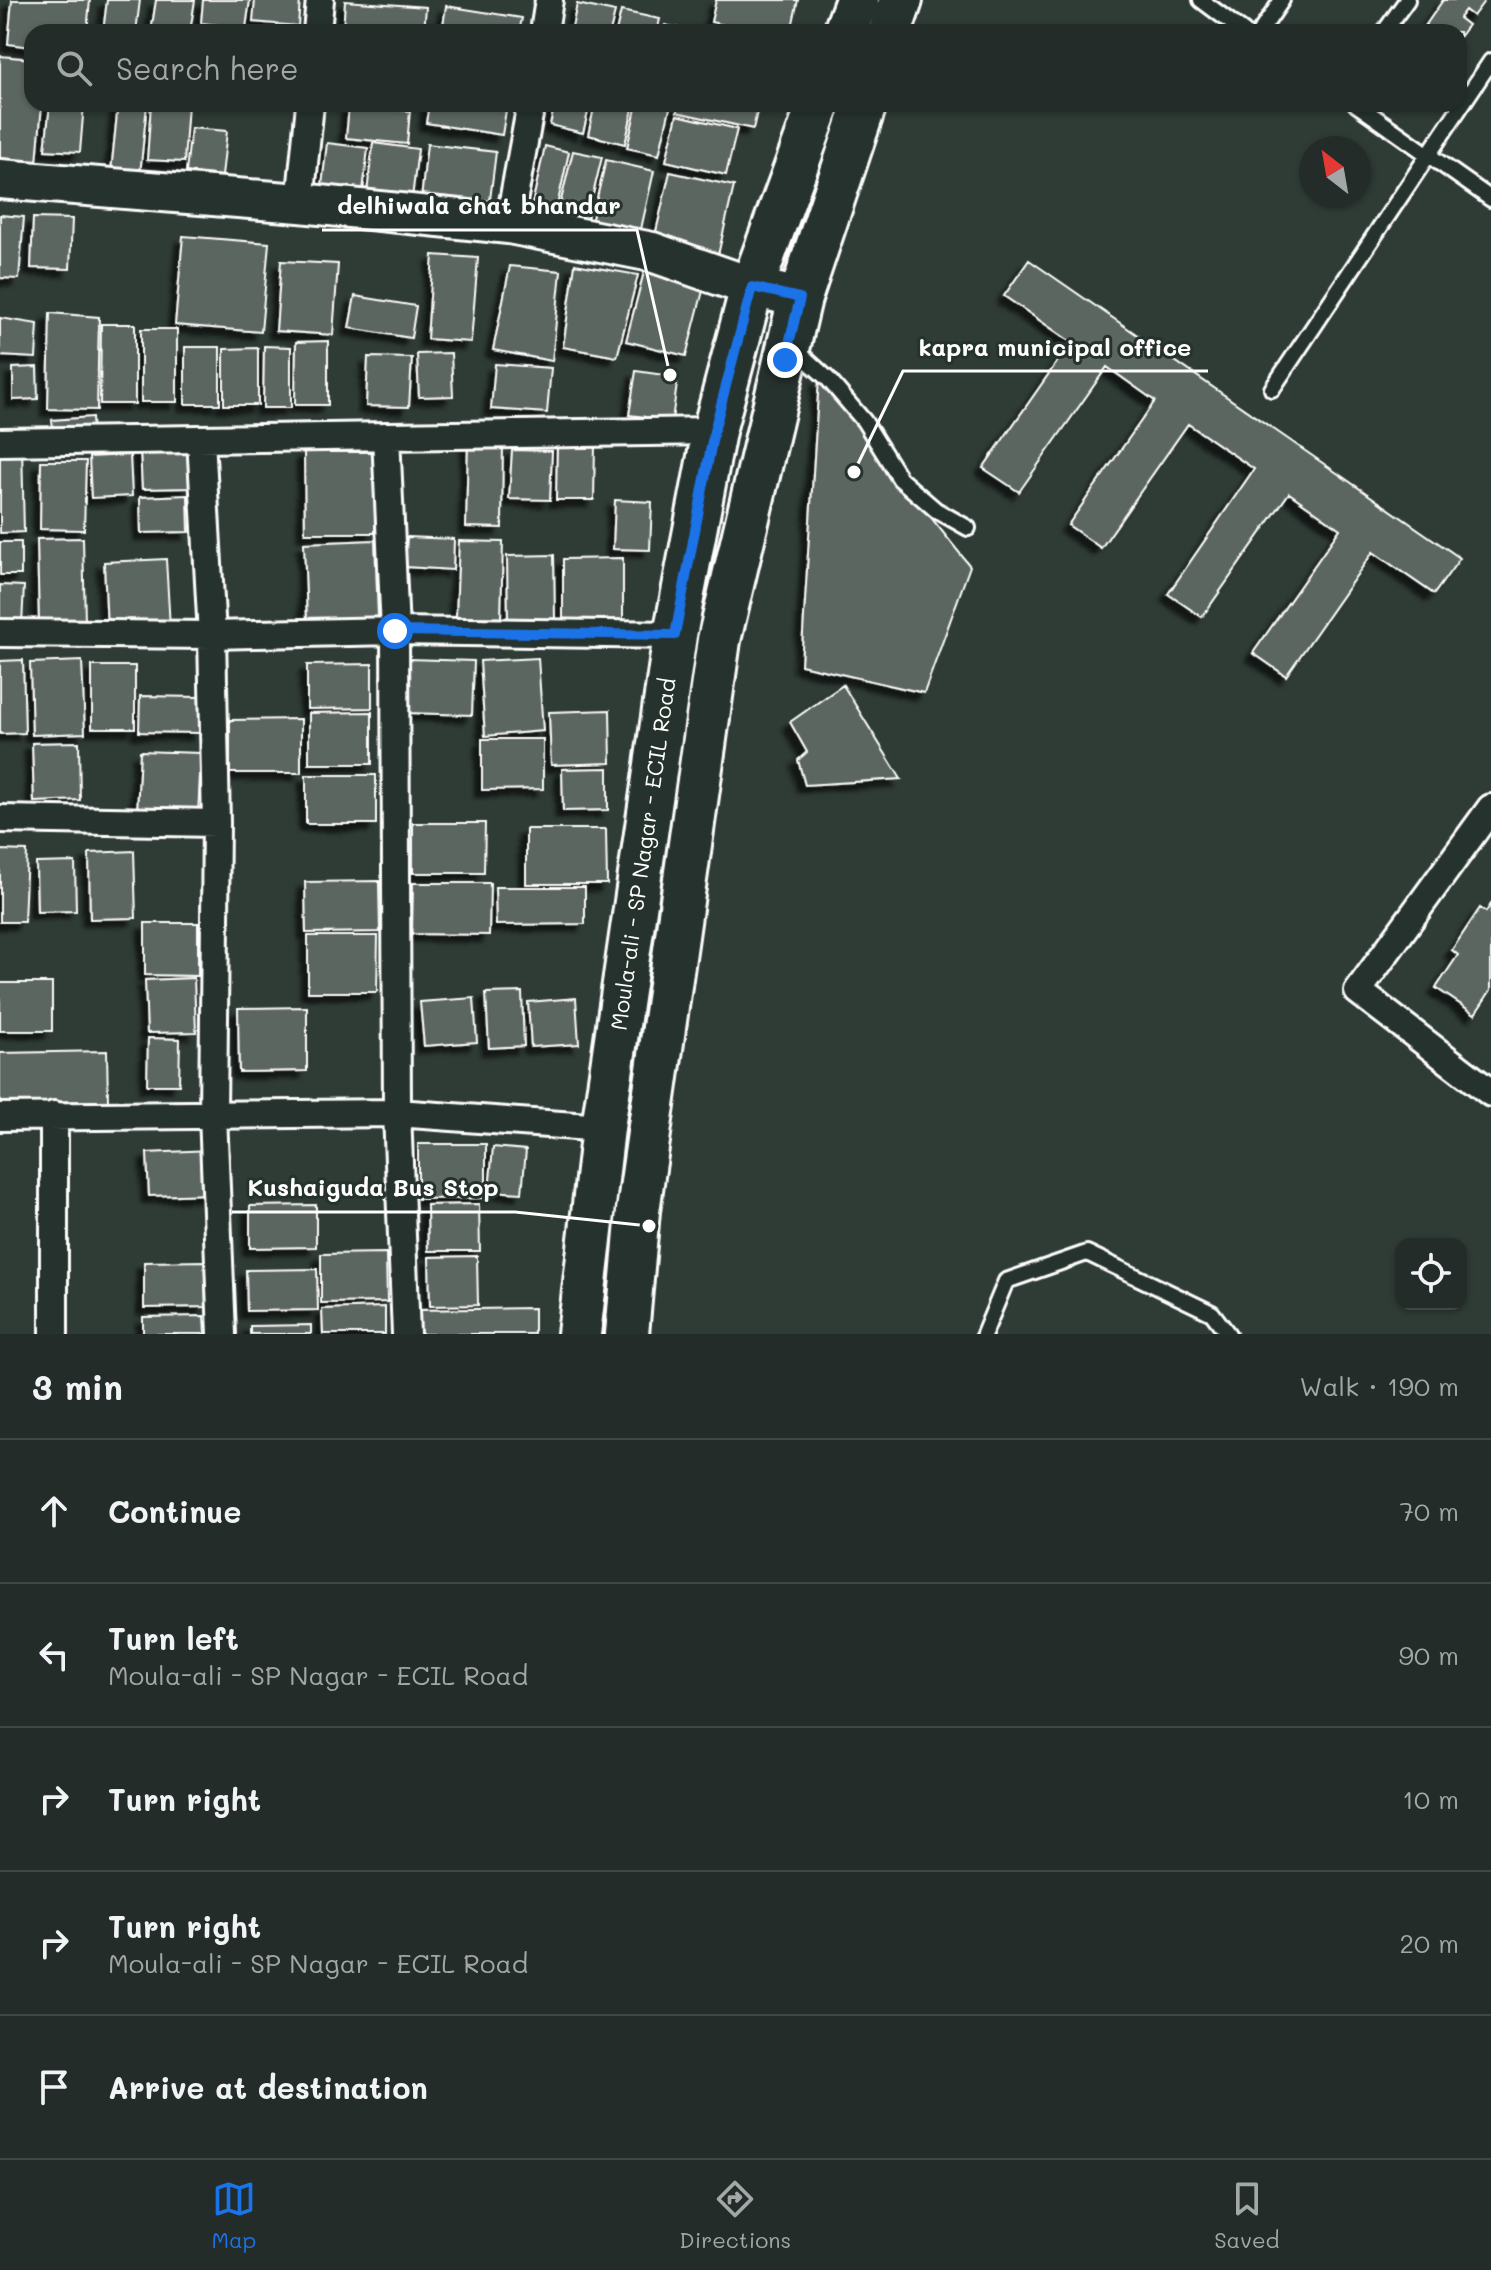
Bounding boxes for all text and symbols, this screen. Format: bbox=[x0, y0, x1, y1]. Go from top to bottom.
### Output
search box bbox=[24, 24, 1467, 112]
icon: search bbox=[52, 46, 96, 90]
text: Search here bbox=[116, 48, 299, 88]
north arrow bbox=[1299, 136, 1371, 208]
callout: delhiwala chat bhandar bbox=[322, 182, 637, 230]
text: delhiwala chat bhandar bbox=[337, 189, 621, 220]
callout: kapra municipal office bbox=[903, 323, 1208, 371]
text: kapra municipal office bbox=[919, 331, 1191, 362]
route end bbox=[767, 342, 803, 378]
route start bbox=[377, 613, 413, 649]
street label: Moula-ali - SP Nagar - ECIL Road bbox=[603, 676, 682, 1032]
callout: Kushaiguda Bus Stop bbox=[232, 1164, 515, 1212]
text: Kushaiguda Bus Stop bbox=[247, 1171, 499, 1202]
map controls bbox=[1395, 1238, 1467, 1310]
button: locate bbox=[1395, 1238, 1467, 1310]
text: 3 min bbox=[32, 1364, 123, 1409]
text: Walk · 190 m bbox=[1300, 1369, 1459, 1403]
icon: ahead bbox=[32, 1489, 76, 1533]
text: Continue bbox=[108, 1491, 241, 1531]
text: 70 m bbox=[1399, 1494, 1459, 1528]
text: Turn left bbox=[108, 1618, 239, 1658]
icon: left bbox=[32, 1633, 76, 1677]
text: 90 m bbox=[1399, 1638, 1459, 1672]
text: Moula-ali - SP Nagar - ECIL Road bbox=[108, 1658, 528, 1692]
icon: right bbox=[32, 1777, 76, 1821]
text: Turn right bbox=[108, 1779, 261, 1819]
text: 10 m bbox=[1402, 1782, 1459, 1816]
text: Turn right bbox=[108, 1906, 261, 1946]
icon: right bbox=[32, 1921, 76, 1965]
text: 20 m bbox=[1399, 1926, 1459, 1960]
text: Moula-ali - SP Nagar - ECIL Road bbox=[108, 1946, 528, 1980]
icon: arrive bbox=[32, 2065, 76, 2109]
text: Arrive at destination bbox=[108, 2067, 428, 2107]
tab: Map bbox=[212, 2177, 256, 2254]
tab: Directions bbox=[679, 2177, 791, 2254]
tab: Saved bbox=[1214, 2177, 1279, 2254]

